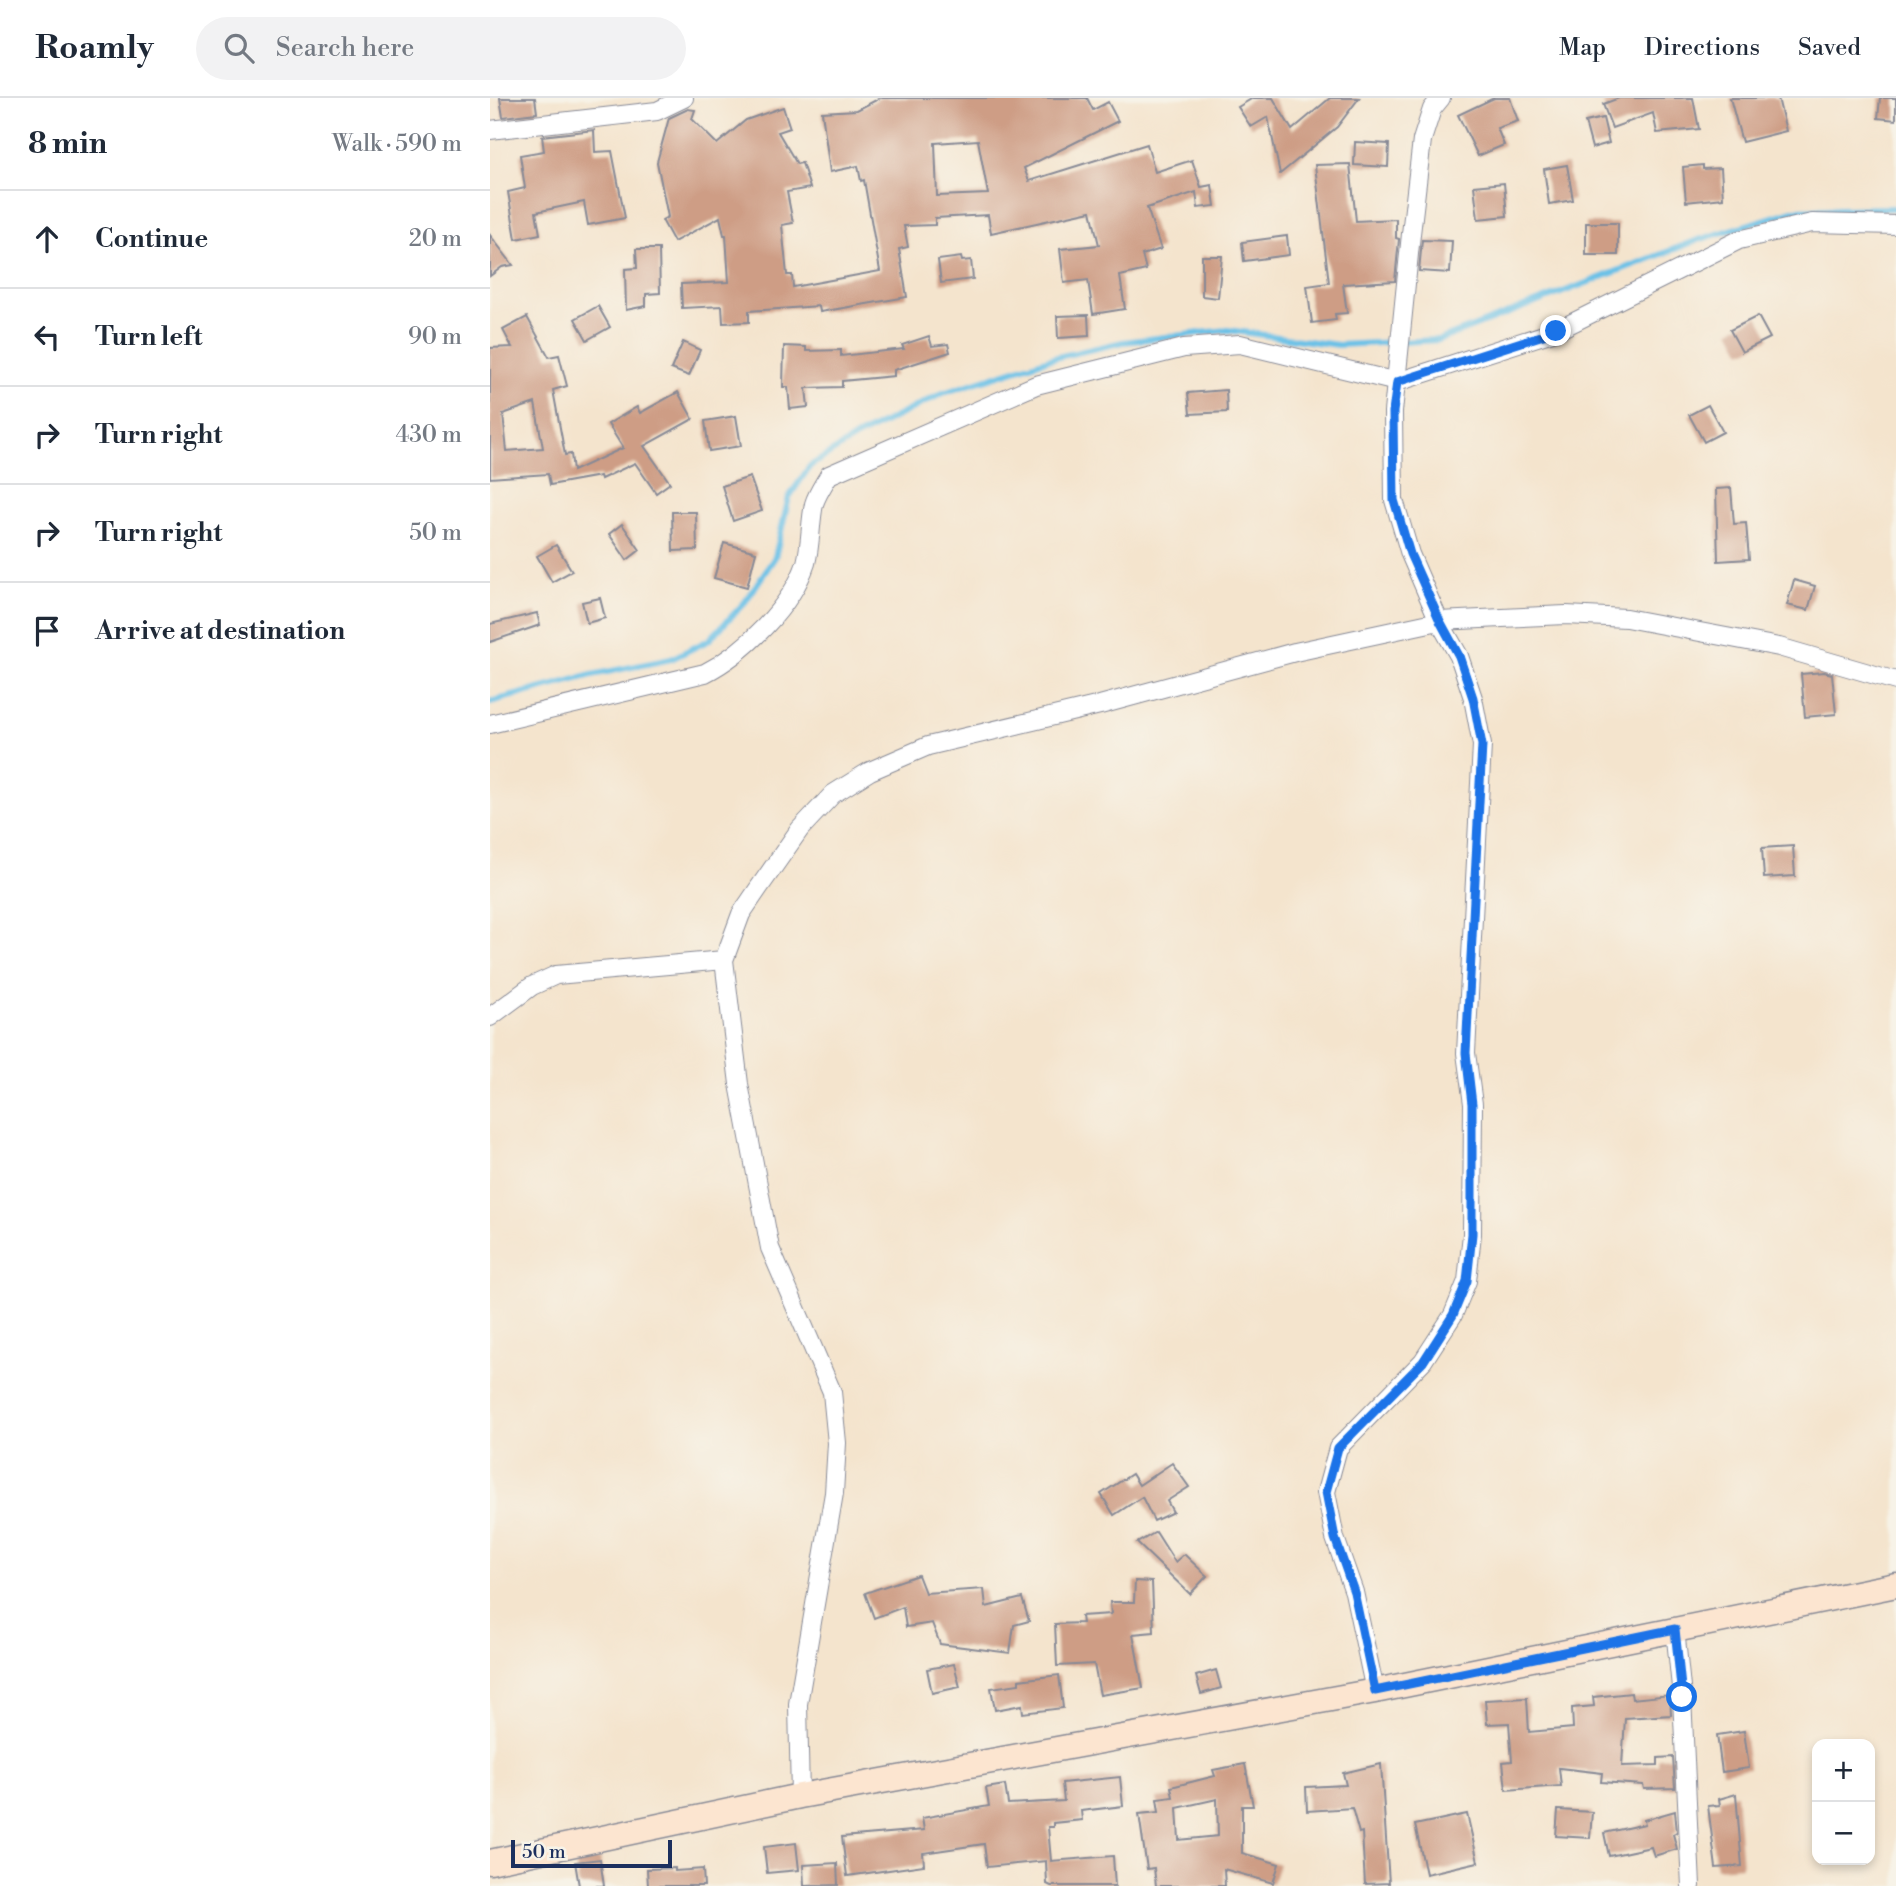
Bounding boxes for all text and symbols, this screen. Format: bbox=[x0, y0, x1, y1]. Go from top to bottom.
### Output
search box bbox=[196, 17, 686, 80]
text: Roamly bbox=[35, 28, 154, 69]
icon: search bbox=[220, 29, 258, 67]
text: Search here bbox=[276, 32, 414, 64]
text: Map bbox=[1559, 33, 1606, 63]
text: Directions bbox=[1644, 33, 1760, 63]
text: Saved bbox=[1798, 33, 1861, 63]
text: 8 min bbox=[28, 125, 107, 163]
text: Walk · 590 m bbox=[332, 130, 462, 158]
icon: ahead bbox=[28, 220, 66, 258]
text: Continue bbox=[95, 223, 208, 255]
text: 20 m bbox=[409, 225, 462, 253]
route end bbox=[1540, 315, 1571, 346]
icon: left bbox=[28, 318, 66, 356]
text: Turn left bbox=[95, 321, 203, 353]
text: 90 m bbox=[408, 323, 462, 351]
icon: right bbox=[28, 416, 66, 454]
text: Turn right bbox=[95, 419, 223, 451]
text: 430 m bbox=[395, 421, 462, 449]
icon: right bbox=[28, 514, 66, 552]
text: Turn right bbox=[95, 517, 223, 549]
text: 50 m bbox=[409, 519, 462, 547]
icon: arrive bbox=[28, 612, 66, 650]
text: Arrive at destination bbox=[95, 615, 345, 647]
route start bbox=[1666, 1681, 1697, 1712]
map controls bbox=[1812, 1739, 1875, 1865]
button: + bbox=[1812, 1739, 1875, 1802]
button: − bbox=[1812, 1802, 1875, 1865]
scale bar bbox=[511, 1837, 672, 1869]
text: 50 m bbox=[522, 1840, 566, 1864]

